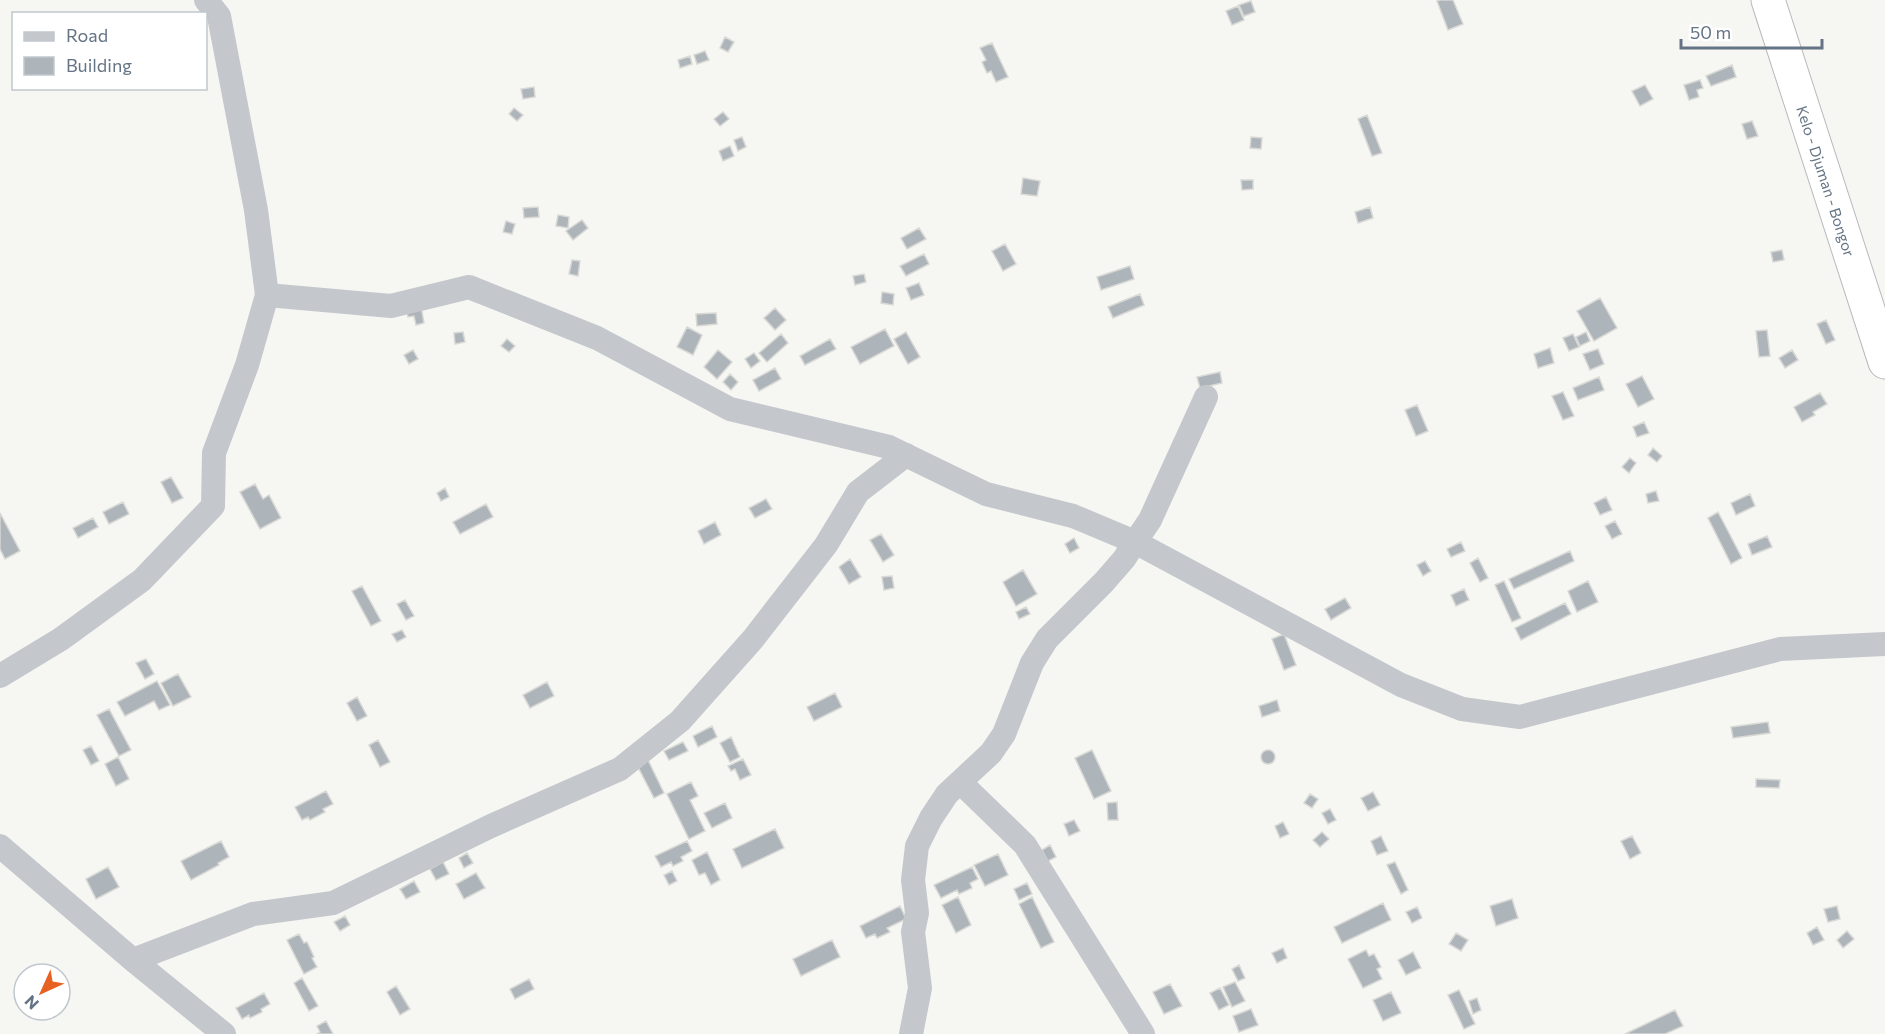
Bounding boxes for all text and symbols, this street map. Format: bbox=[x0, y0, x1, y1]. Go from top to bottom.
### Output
legend bbox=[12, 12, 207, 90]
scale bar bbox=[1681, 12, 1822, 50]
text: 50 m bbox=[1690, 21, 1731, 43]
text: Road bbox=[66, 24, 108, 46]
text: Building bbox=[66, 54, 132, 76]
street label: Kelo - Djuman - Bongor bbox=[1793, 103, 1859, 259]
north arrow bbox=[12, 962, 72, 1022]
text: N bbox=[20, 992, 42, 1014]

